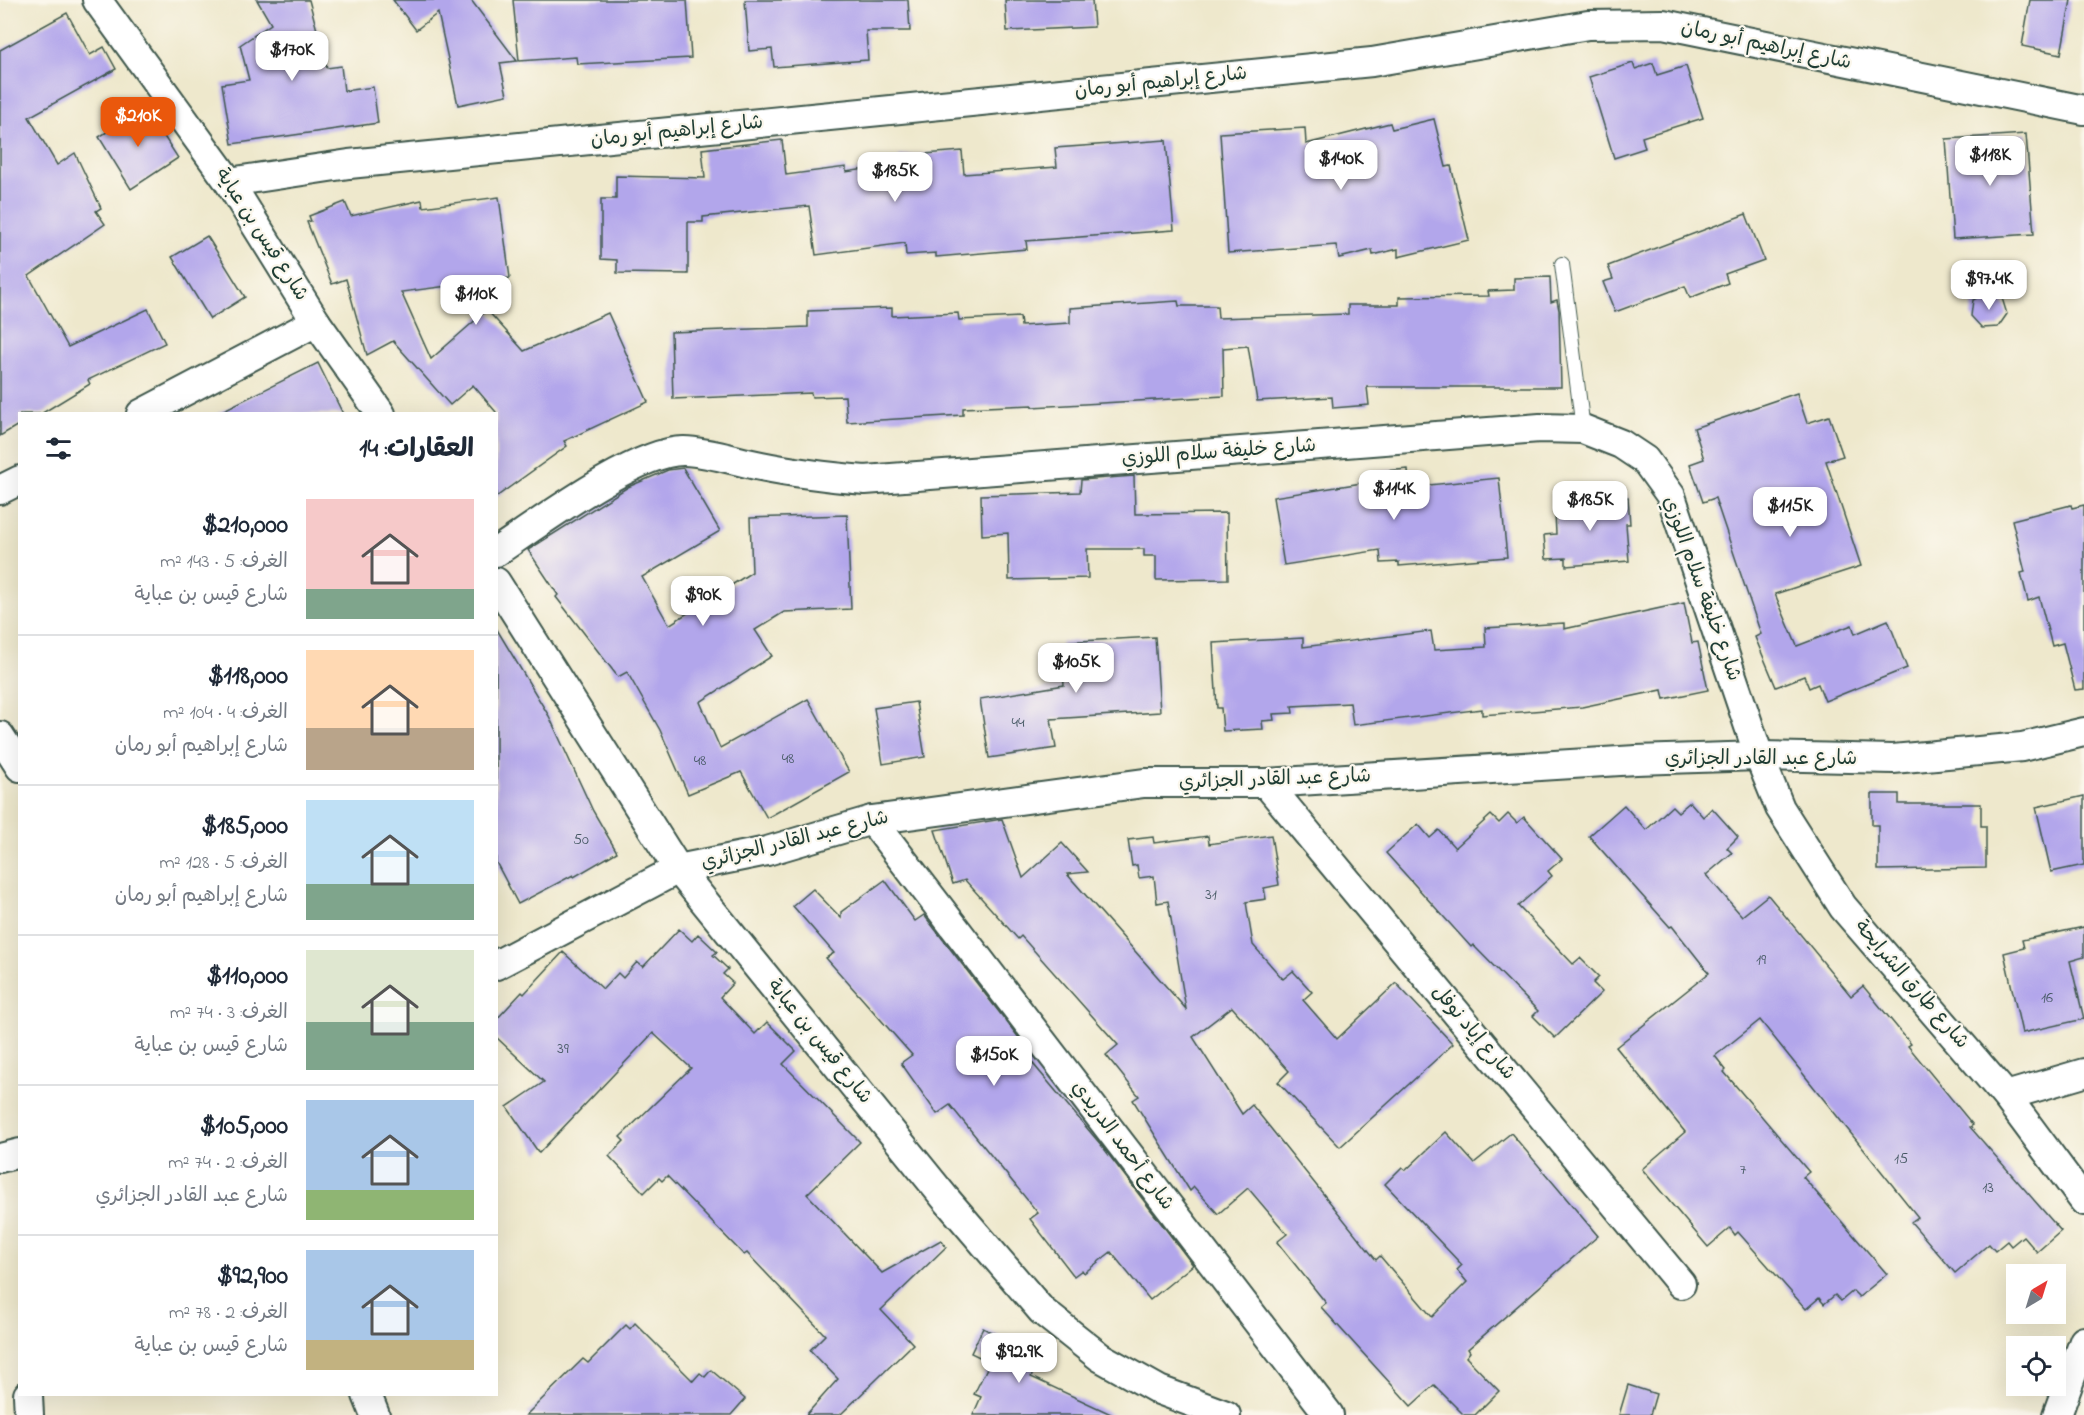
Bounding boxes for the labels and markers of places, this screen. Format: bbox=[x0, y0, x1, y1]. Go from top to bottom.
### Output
pin: $170K bbox=[250, 31, 334, 82]
pin: $210K bbox=[96, 97, 180, 148]
pin: $118K bbox=[1948, 136, 2032, 187]
pin: $140K bbox=[1299, 140, 1383, 191]
pin: $185K bbox=[853, 152, 937, 203]
pin: $97.4K bbox=[1940, 260, 2038, 311]
pin: $110K bbox=[434, 275, 518, 326]
pin: $114K bbox=[1352, 470, 1436, 521]
pin: $185K bbox=[1548, 481, 1632, 532]
pin: $115K bbox=[1748, 487, 1832, 538]
pin: $90K bbox=[667, 576, 739, 627]
pin: $105K bbox=[1034, 643, 1118, 694]
pin: $150K bbox=[952, 1036, 1036, 1087]
pin: $92.9K bbox=[970, 1333, 1068, 1384]

